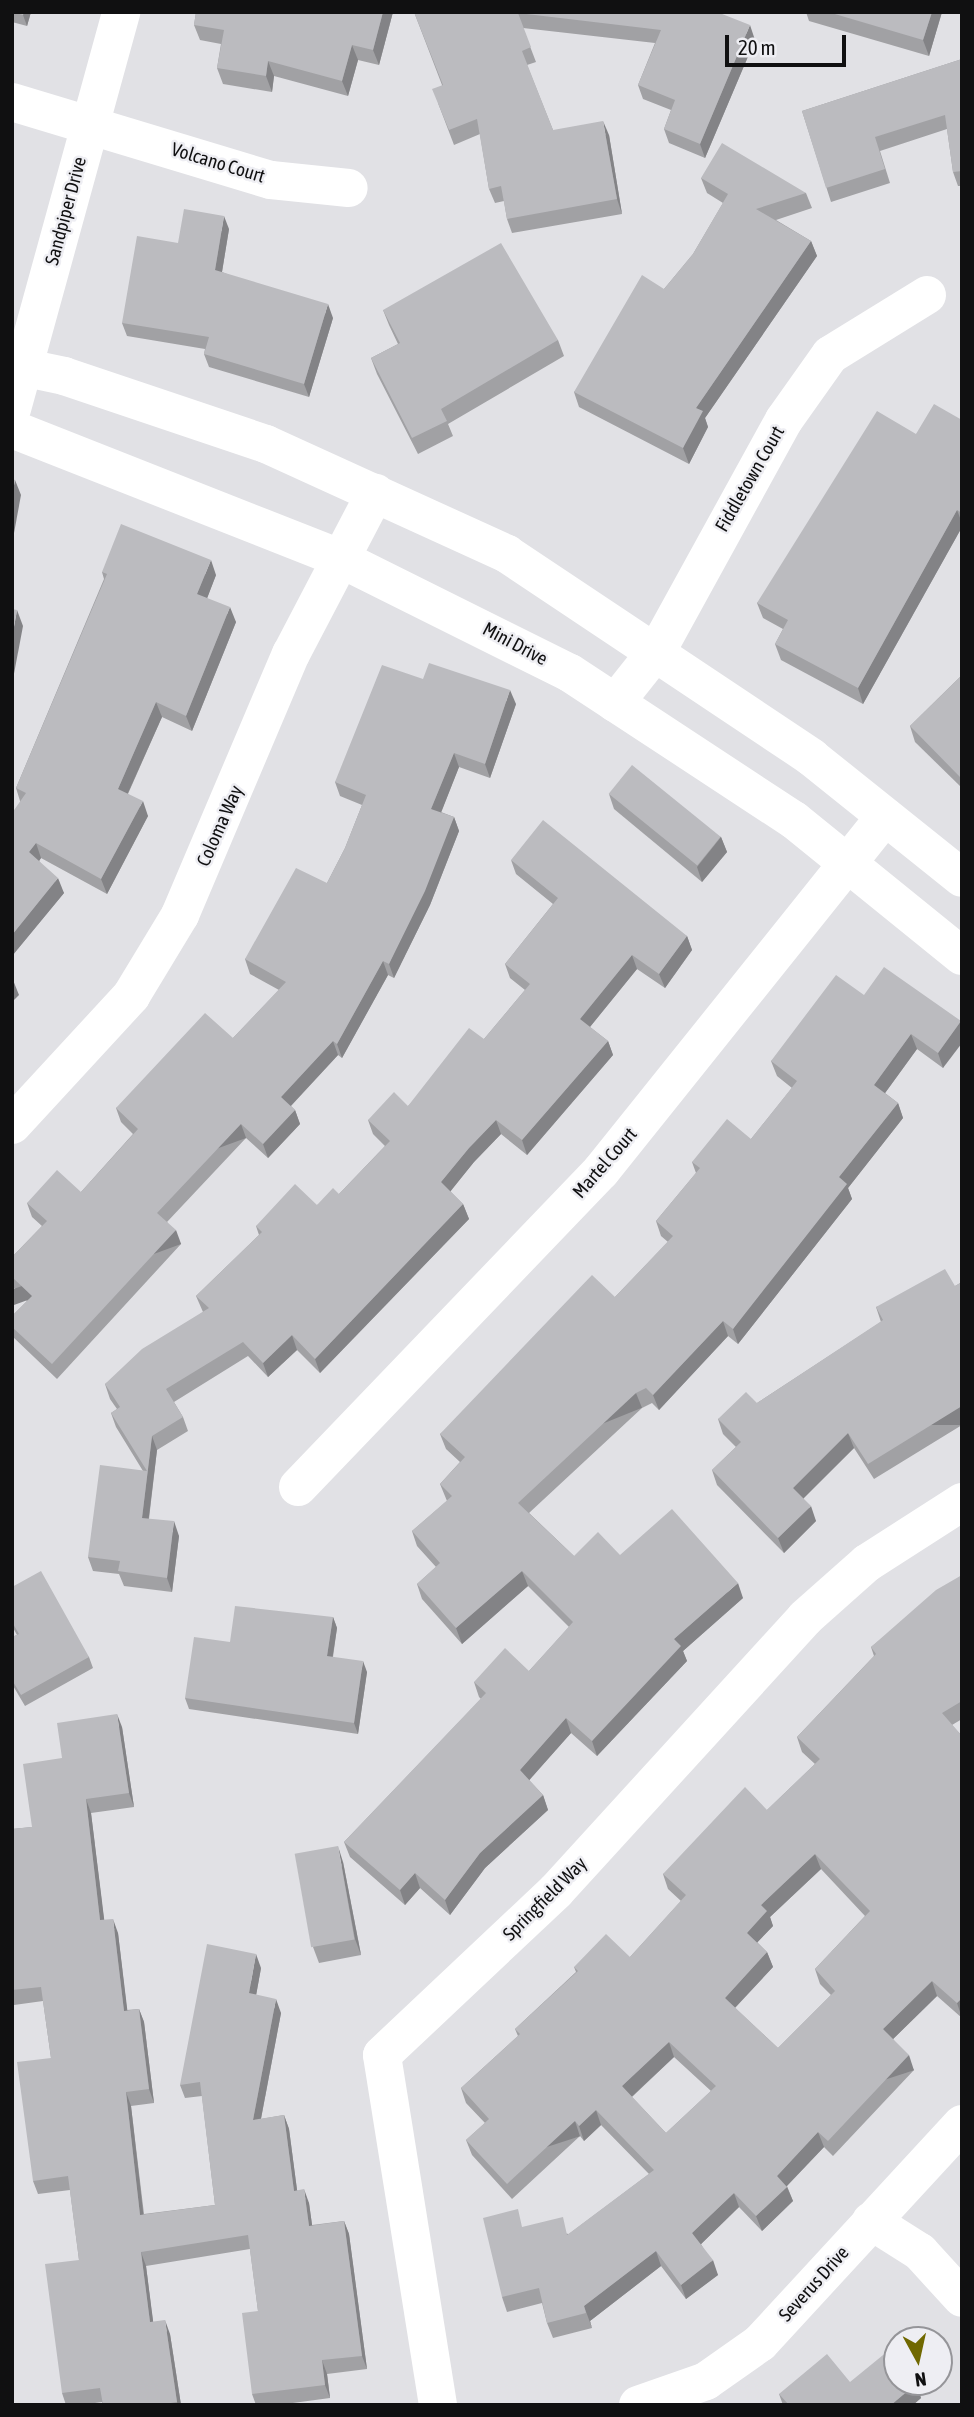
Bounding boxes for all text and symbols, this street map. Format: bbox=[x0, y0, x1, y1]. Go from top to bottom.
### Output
scale bar bbox=[729, 21, 850, 65]
text: 20 m bbox=[738, 35, 776, 59]
street label: Volcano Court bbox=[168, 138, 268, 188]
street label: Sandpiper Drive bbox=[41, 154, 91, 268]
street label: Fiddletown Court bbox=[711, 422, 789, 536]
street label: Mini Drive bbox=[479, 617, 551, 671]
street label: Coloma Way bbox=[192, 782, 248, 870]
street label: Martel Court bbox=[568, 1123, 642, 1203]
street label: Springfield Way bbox=[498, 1852, 592, 1946]
street label: Severus Drive bbox=[774, 2242, 854, 2326]
north arrow bbox=[883, 2326, 953, 2396]
text: N bbox=[914, 2368, 928, 2391]

